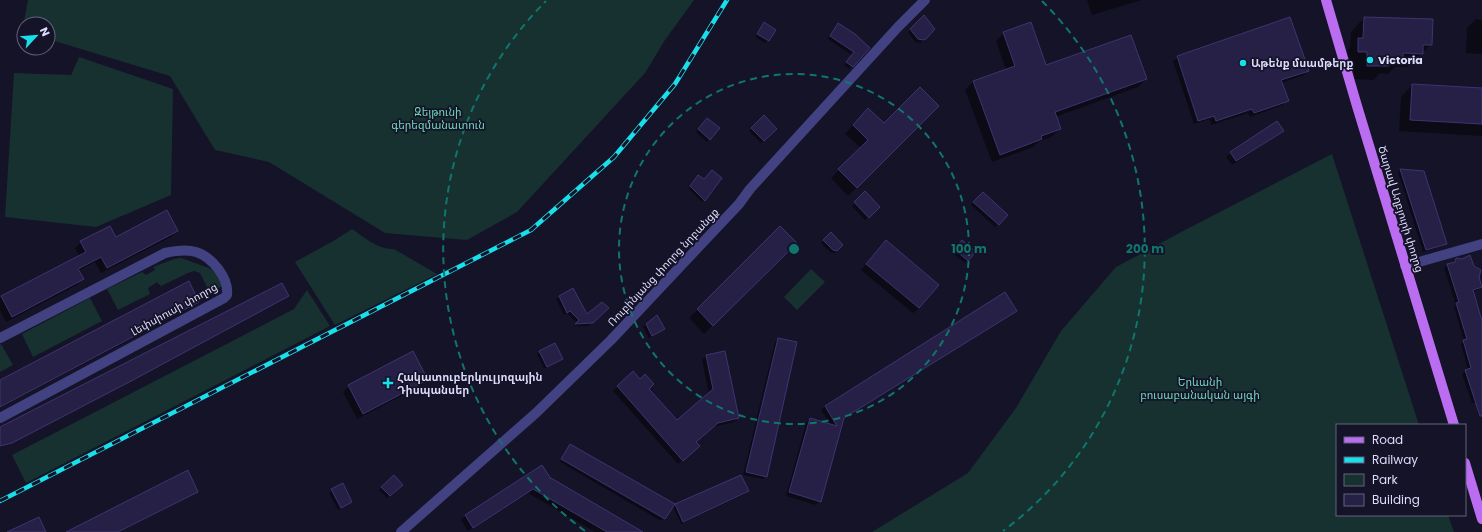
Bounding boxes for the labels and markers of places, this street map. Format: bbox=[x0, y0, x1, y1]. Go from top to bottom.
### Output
place label: Victoria bbox=[1378, 52, 1423, 68]
place label: Աթենք մսամթերք bbox=[1251, 55, 1353, 71]
marker: Victoria bbox=[1365, 55, 1375, 65]
marker: Աթենք մսամթերք bbox=[1238, 58, 1248, 68]
centre of rings bbox=[787, 242, 801, 256]
place label: Հակատուբերկուլյոզային Դիսպանսեր bbox=[397, 369, 543, 398]
marker: Հակատուբերկուլյոզային Դիսպանսեր bbox=[382, 377, 394, 389]

